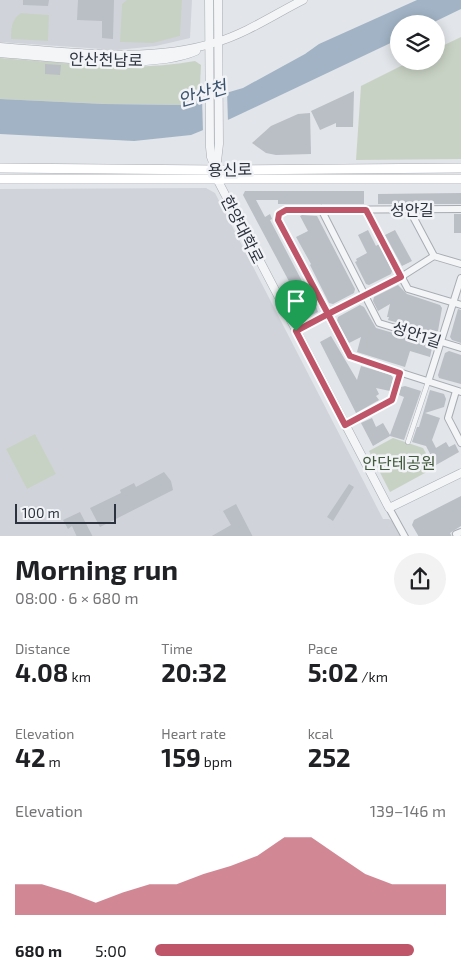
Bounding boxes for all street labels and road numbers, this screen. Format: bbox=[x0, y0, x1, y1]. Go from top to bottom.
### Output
street label: 안산천남로 bbox=[69, 49, 143, 69]
street label: 용신로 bbox=[208, 159, 253, 179]
street label: 한양대학로 bbox=[218, 192, 268, 266]
street label: 성안길 bbox=[390, 200, 434, 219]
street label: 성안1길 bbox=[390, 317, 444, 351]

